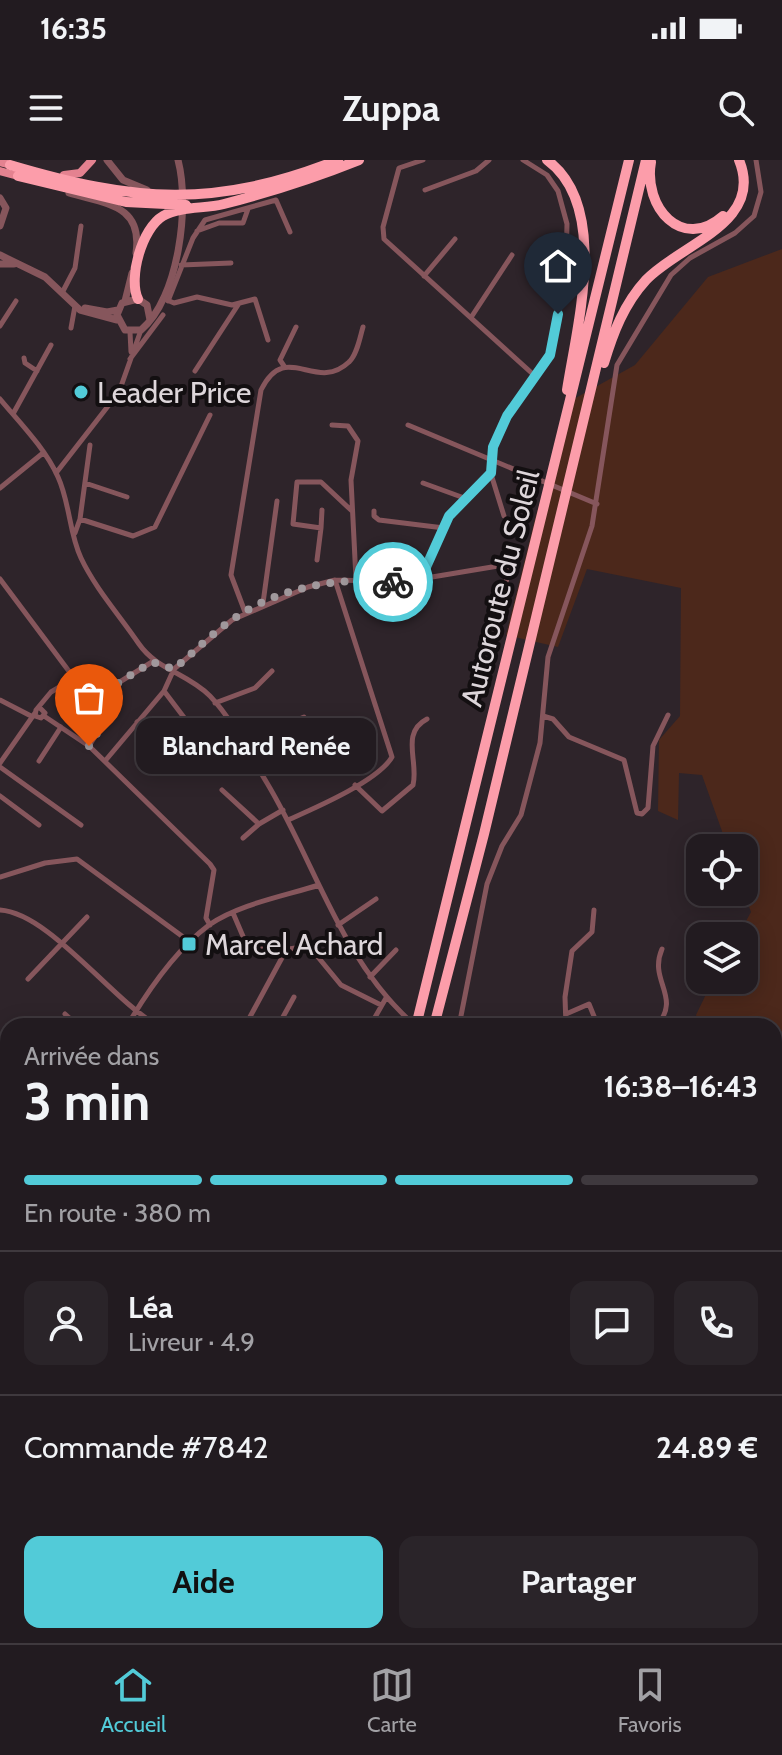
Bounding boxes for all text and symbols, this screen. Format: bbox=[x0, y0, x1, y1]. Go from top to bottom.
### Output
text: 16:35 bbox=[40, 10, 107, 47]
icon: menu bbox=[24, 86, 68, 130]
text: Zuppa bbox=[342, 86, 440, 130]
icon: search bbox=[714, 86, 758, 130]
pin bbox=[524, 232, 592, 314]
icon: home bbox=[536, 244, 580, 288]
place label: Leader Price bbox=[97, 374, 251, 411]
marker: Leader Price bbox=[72, 383, 90, 401]
street label: Autoroute du Soleil bbox=[453, 466, 547, 710]
courier bbox=[353, 542, 433, 622]
icon: bike bbox=[371, 560, 415, 604]
pin bbox=[55, 664, 123, 746]
icon: bag bbox=[67, 676, 111, 720]
callout: Blanchard Renée bbox=[137, 718, 377, 774]
text: Blanchard Renée bbox=[162, 730, 350, 762]
map controls bbox=[686, 834, 758, 994]
button: locate bbox=[686, 834, 758, 906]
button: layers bbox=[686, 922, 758, 994]
place label: Marcel Achard bbox=[205, 926, 383, 963]
marker: Marcel Achard bbox=[180, 935, 198, 953]
text: Arrivée dans bbox=[24, 1040, 159, 1072]
text: 16:38–16:43 bbox=[604, 1068, 758, 1105]
text: 3 min bbox=[24, 1070, 150, 1133]
text: En route · 380 m bbox=[24, 1197, 211, 1229]
button: person bbox=[24, 1281, 108, 1365]
button: chat bbox=[570, 1281, 654, 1365]
button: phone bbox=[674, 1281, 758, 1365]
text: Léa bbox=[128, 1289, 173, 1326]
text: Livreur · 4.9 bbox=[128, 1326, 255, 1358]
text: Commande #7842 bbox=[24, 1429, 269, 1466]
text: 24.89 € bbox=[656, 1429, 758, 1466]
button: Aide bbox=[24, 1536, 383, 1628]
button: Partager bbox=[399, 1536, 758, 1628]
tab: Accueil bbox=[100, 1663, 166, 1738]
tab: Carte bbox=[367, 1663, 417, 1738]
tab: Favoris bbox=[618, 1663, 682, 1738]

